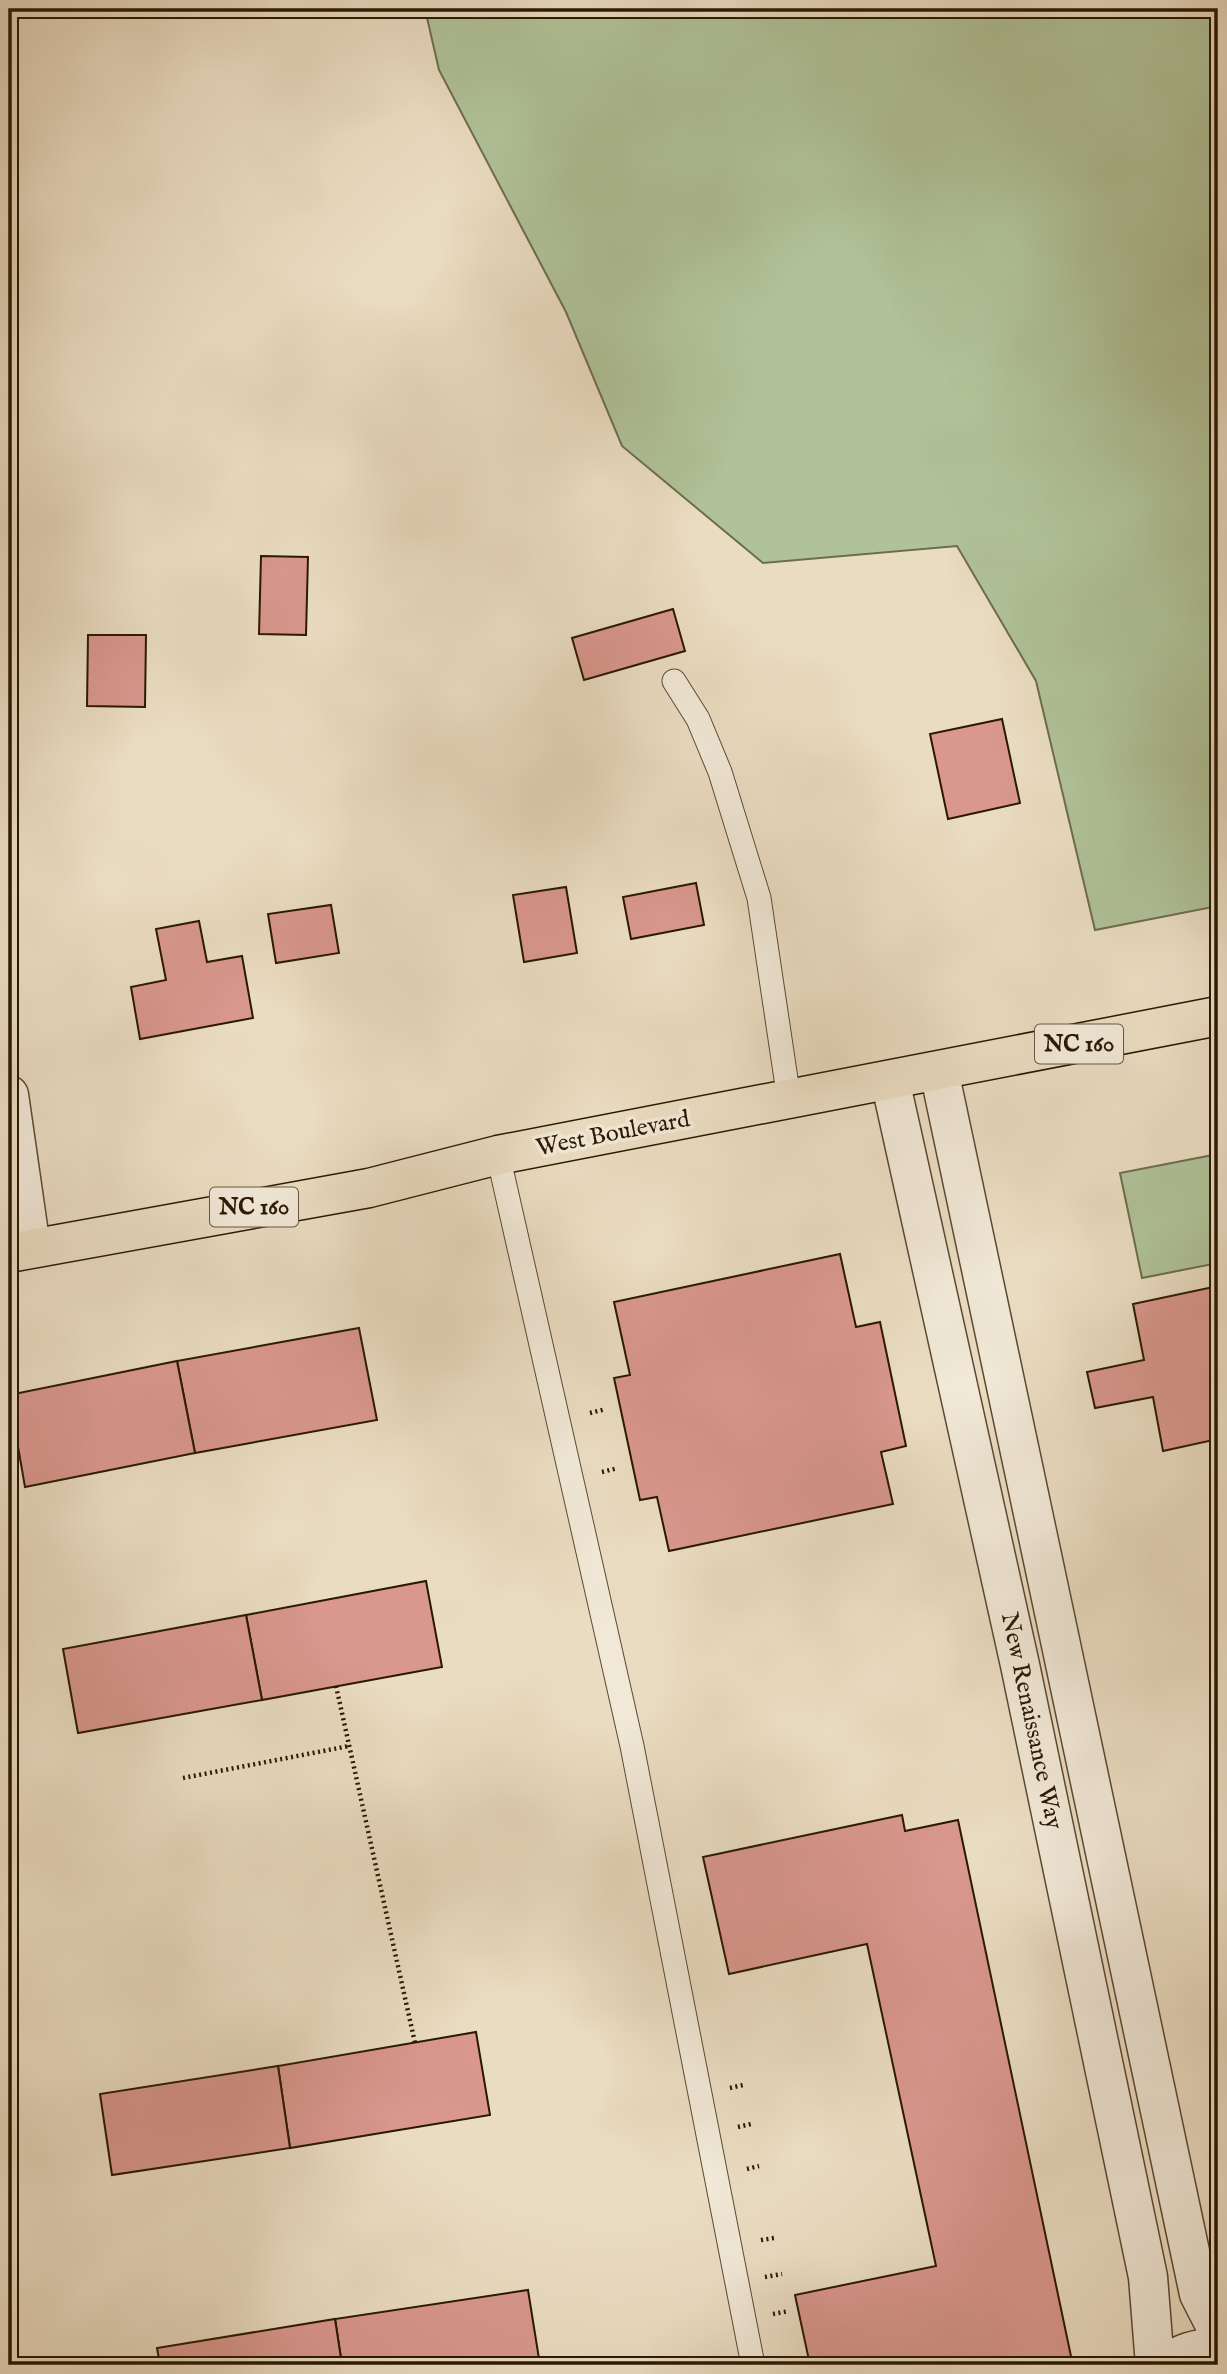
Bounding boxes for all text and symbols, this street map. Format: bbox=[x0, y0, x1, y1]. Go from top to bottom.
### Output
road number: NC 160 bbox=[1035, 1024, 1123, 1064]
street label: West Boulevard bbox=[534, 1104, 693, 1164]
road number: NC 160 bbox=[210, 1188, 298, 1226]
street label: New Renaissance Way bbox=[993, 1610, 1069, 1832]

